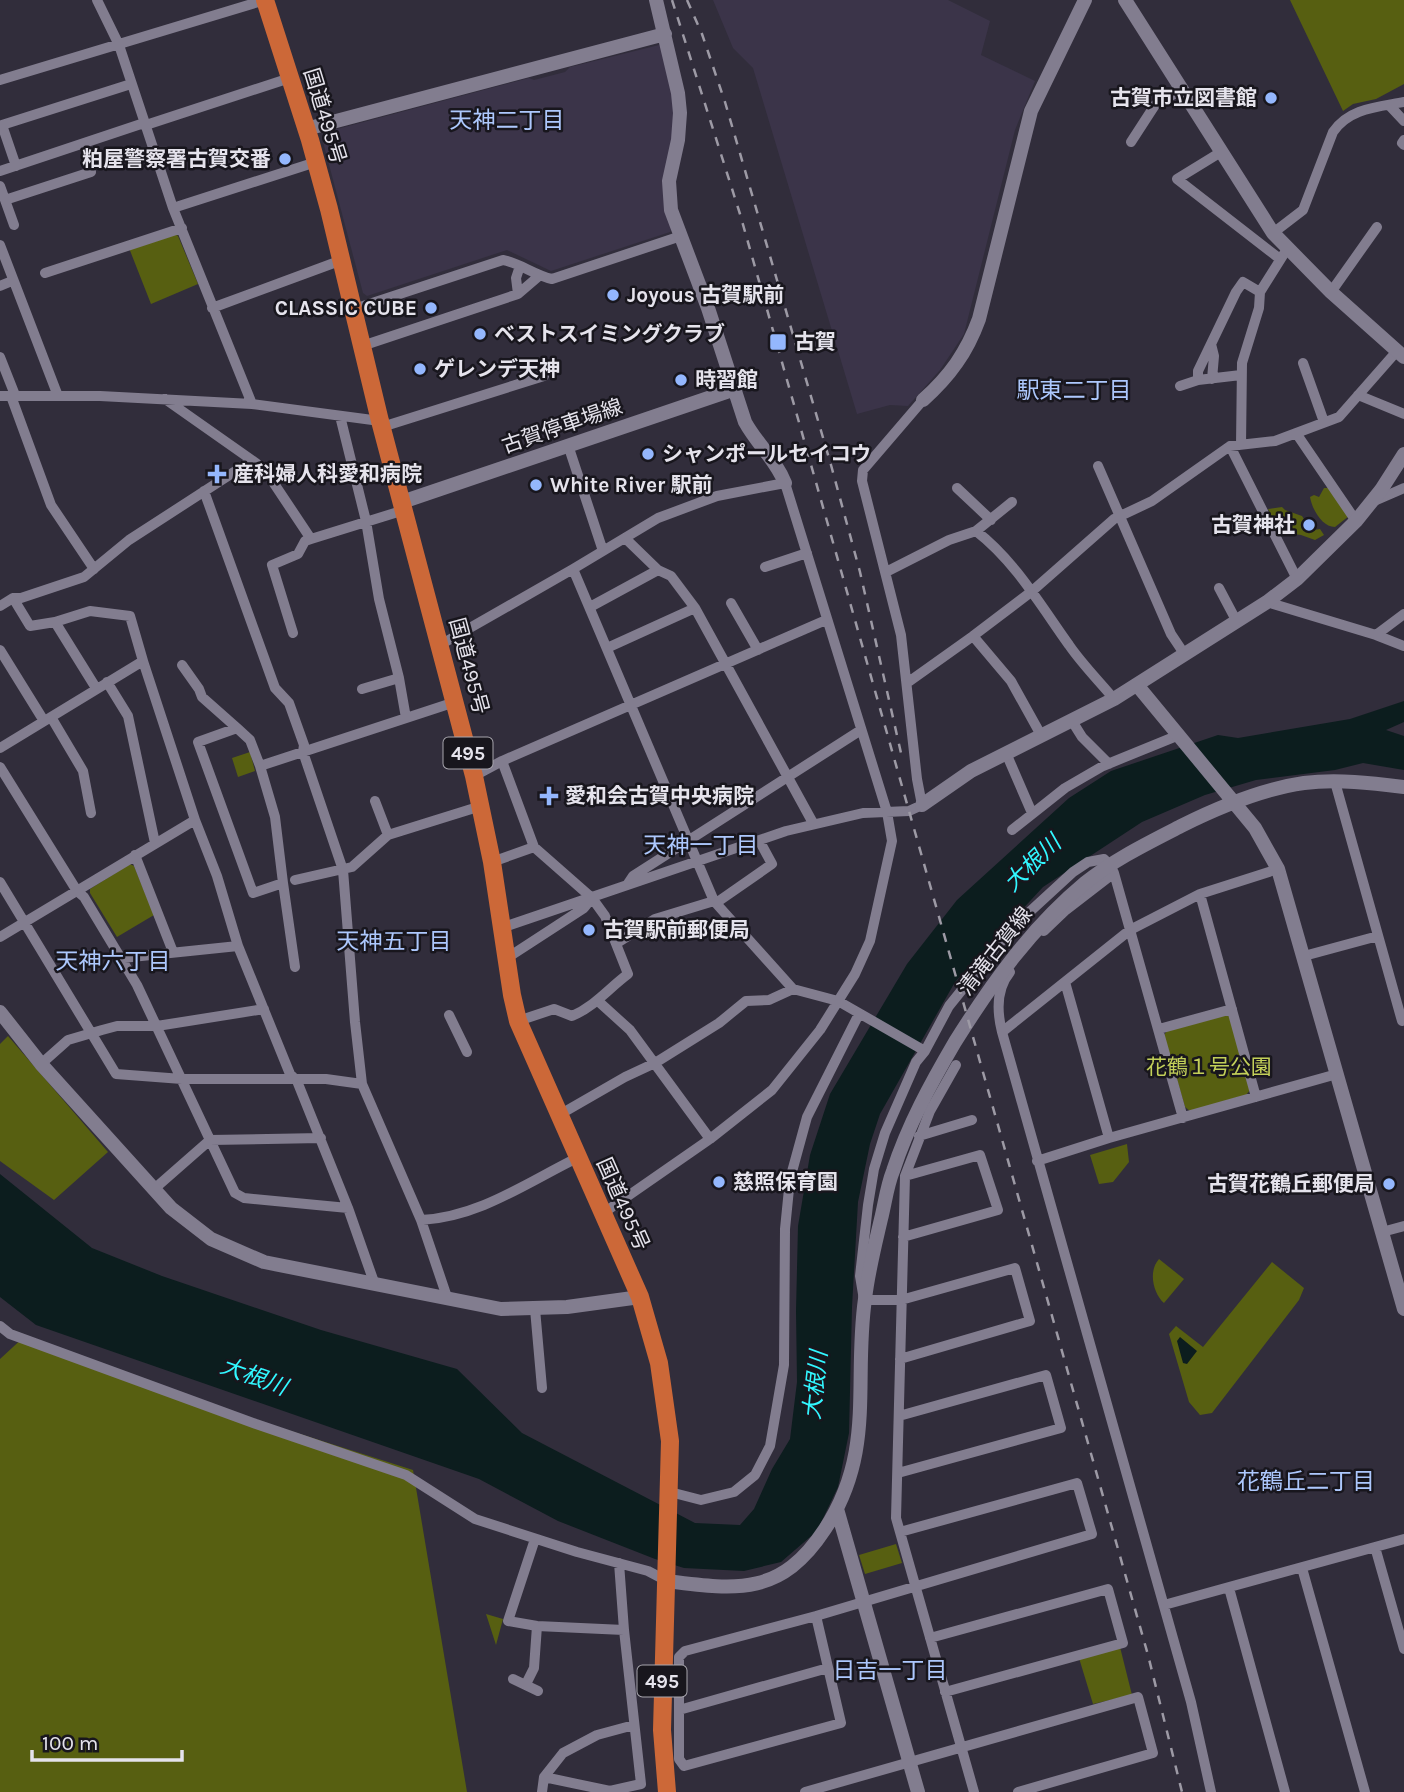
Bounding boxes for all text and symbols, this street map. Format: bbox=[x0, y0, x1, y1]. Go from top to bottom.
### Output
street label: 国道495号 bbox=[299, 65, 351, 167]
place label: 古賀市立図書館 bbox=[1110, 86, 1257, 110]
marker: 古賀市立図書館 bbox=[1263, 90, 1279, 106]
district label: 天神二丁目 bbox=[450, 107, 565, 134]
place label: 粕屋警察署古賀交番 bbox=[82, 147, 271, 171]
marker: 粕屋警察署古賀交番 bbox=[277, 151, 293, 167]
place label: Joyous 古賀駅前 bbox=[627, 283, 784, 307]
marker: Joyous 古賀駅前 bbox=[605, 287, 621, 303]
place label: CLASSIC CUBE bbox=[275, 296, 417, 320]
marker: CLASSIC CUBE bbox=[423, 300, 439, 316]
place label: ベストスイミングクラブ bbox=[494, 322, 725, 346]
marker: ベストスイミングクラブ bbox=[472, 326, 488, 342]
place label: 古賀 bbox=[794, 330, 836, 354]
marker: 古賀 bbox=[768, 332, 788, 352]
place label: ゲレンデ天神 bbox=[434, 357, 560, 381]
marker: ゲレンデ天神 bbox=[412, 361, 428, 377]
place label: 時習館 bbox=[695, 368, 758, 392]
marker: 時習館 bbox=[673, 372, 689, 388]
district label: 駅東二丁目 bbox=[1017, 377, 1132, 404]
street label: 古賀停車場線 bbox=[499, 394, 625, 458]
place label: シャンポールセイコウ bbox=[662, 442, 871, 466]
marker: シャンポールセイコウ bbox=[640, 446, 656, 462]
place label: 産科婦人科愛和病院 bbox=[233, 462, 422, 486]
marker: 産科婦人科愛和病院 bbox=[207, 464, 227, 484]
place label: White River 駅前 bbox=[550, 473, 713, 497]
marker: White River 駅前 bbox=[528, 477, 544, 493]
place label: 古賀神社 bbox=[1211, 513, 1295, 537]
marker: 古賀神社 bbox=[1301, 517, 1317, 533]
street label: 国道495号 bbox=[445, 615, 493, 717]
road number: 495 bbox=[444, 738, 492, 768]
place label: 愛和会古賀中央病院 bbox=[565, 784, 754, 808]
marker: 愛和会古賀中央病院 bbox=[539, 786, 559, 806]
water label: 大根川 bbox=[998, 828, 1069, 897]
district label: 天神一丁目 bbox=[644, 832, 759, 859]
street label: 清滝古賀線 bbox=[953, 902, 1037, 1000]
place label: 古賀駅前郵便局 bbox=[603, 918, 750, 942]
marker: 古賀駅前郵便局 bbox=[581, 922, 597, 938]
district label: 天神五丁目 bbox=[337, 928, 452, 955]
district label: 天神六丁目 bbox=[56, 948, 171, 975]
park label: 花鶴１号公園 bbox=[1146, 1055, 1272, 1079]
street label: 国道495号 bbox=[592, 1154, 654, 1254]
place label: 慈照保育園 bbox=[733, 1170, 838, 1194]
place label: 古賀花鶴丘郵便局 bbox=[1207, 1172, 1375, 1196]
marker: 慈照保育園 bbox=[711, 1174, 727, 1190]
marker: 古賀花鶴丘郵便局 bbox=[1381, 1176, 1397, 1192]
water label: 大根川 bbox=[798, 1346, 833, 1421]
water label: 大根川 bbox=[217, 1352, 294, 1402]
district label: 花鶴丘二丁目 bbox=[1237, 1468, 1375, 1495]
district label: 日吉一丁目 bbox=[833, 1657, 948, 1684]
road number: 495 bbox=[638, 1666, 686, 1696]
scale bar bbox=[32, 1718, 182, 1762]
text: 100 m bbox=[42, 1731, 99, 1755]

